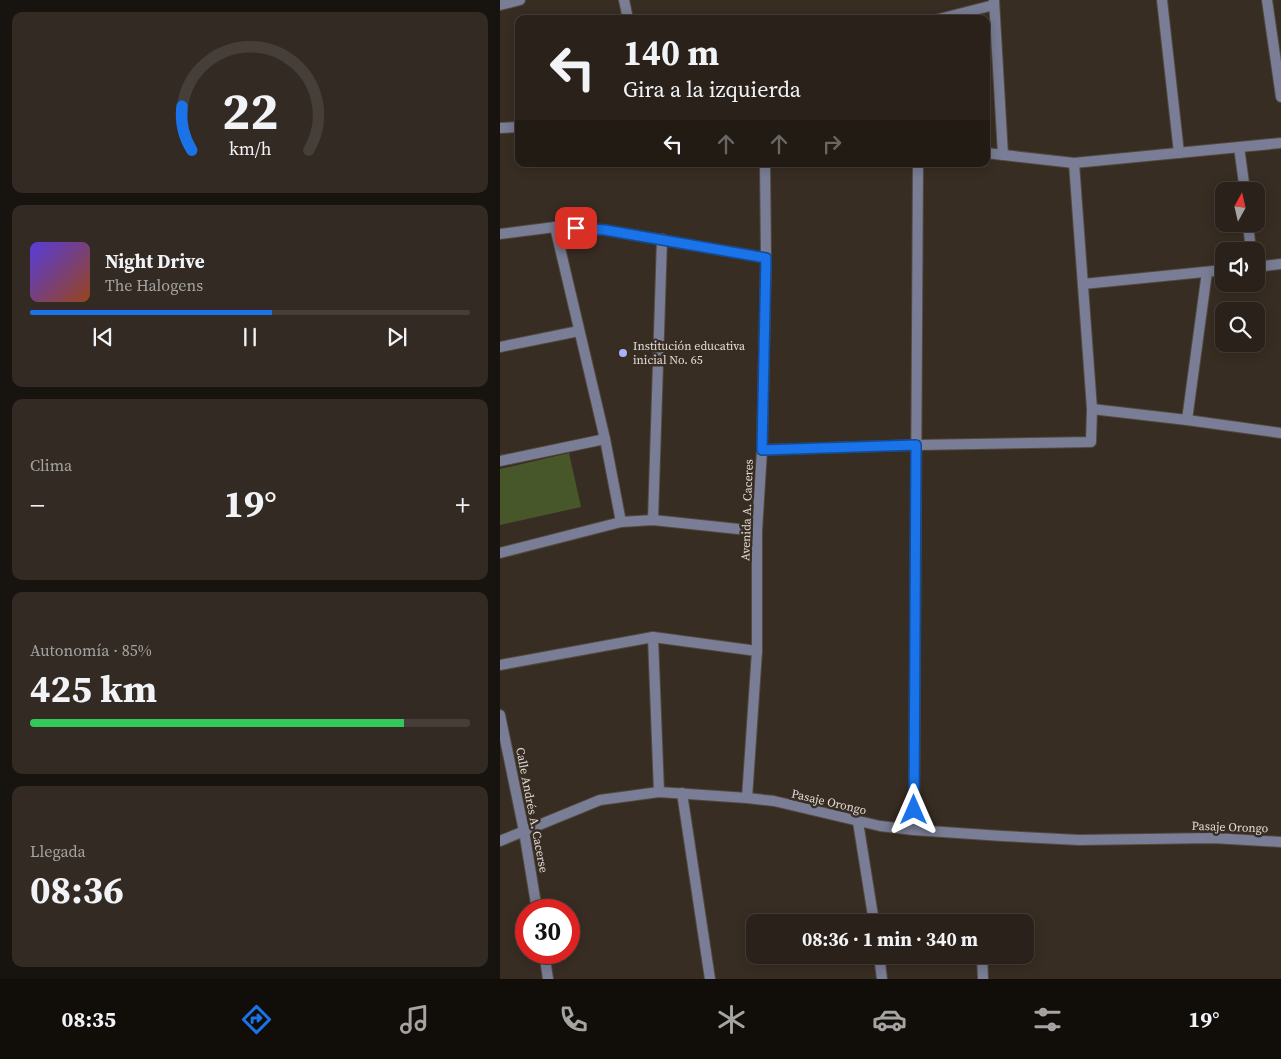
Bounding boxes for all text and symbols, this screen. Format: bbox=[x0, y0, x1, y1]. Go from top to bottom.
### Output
text: 140 m bbox=[623, 29, 719, 77]
icon: left bbox=[540, 35, 605, 100]
text: Gira a la izquierda bbox=[623, 74, 801, 104]
text: 22 bbox=[222, 75, 278, 146]
icon: left bbox=[659, 130, 687, 158]
icon: ahead bbox=[712, 130, 740, 158]
icon: ahead bbox=[765, 130, 793, 158]
icon: right bbox=[818, 130, 846, 158]
text: km/h bbox=[229, 136, 272, 161]
north arrow bbox=[1215, 182, 1265, 232]
map controls bbox=[1215, 182, 1265, 352]
pin bbox=[555, 207, 597, 249]
icon: arrive bbox=[562, 214, 590, 242]
button: sound bbox=[1215, 242, 1265, 292]
text: Night Drive bbox=[105, 248, 205, 274]
text: The Halogens bbox=[105, 274, 203, 296]
button: search bbox=[1215, 302, 1265, 352]
icon: previous bbox=[89, 323, 117, 351]
icon: pause bbox=[236, 323, 264, 351]
icon: next bbox=[383, 323, 411, 351]
place label: Institución educativa inicial No. 65 bbox=[633, 338, 746, 368]
marker: Institución educativa inicial No. 65 bbox=[617, 347, 629, 359]
text: Clima bbox=[30, 454, 72, 476]
street label: Avenida A. Caceres bbox=[737, 459, 757, 561]
text: 19° bbox=[223, 478, 277, 530]
text: − bbox=[30, 486, 45, 524]
text: + bbox=[455, 486, 470, 524]
text: Autonomía · 85% bbox=[30, 639, 152, 661]
text: 425 km bbox=[30, 663, 157, 715]
street label: Calle Andrés A. Cacerse bbox=[512, 746, 552, 874]
position arrow bbox=[887, 783, 939, 835]
street label: Pasaje Orongo bbox=[790, 786, 869, 819]
street label: Pasaje Orongo bbox=[1191, 818, 1269, 836]
text: Llegada bbox=[30, 840, 86, 862]
text: 08:36 bbox=[30, 864, 124, 916]
speed limit sign: 30 bbox=[515, 899, 580, 964]
text: 08:36 · 1 min · 340 m bbox=[802, 926, 978, 952]
icon: directions bbox=[239, 1002, 274, 1037]
icon: music bbox=[397, 1002, 432, 1037]
icon: phone bbox=[556, 1002, 591, 1037]
icon: climate bbox=[714, 1002, 749, 1037]
icon: car bbox=[872, 1002, 907, 1037]
icon: filters bbox=[1030, 1002, 1065, 1037]
text: 08:35 bbox=[62, 1004, 116, 1034]
text: 19° bbox=[1188, 1004, 1219, 1034]

